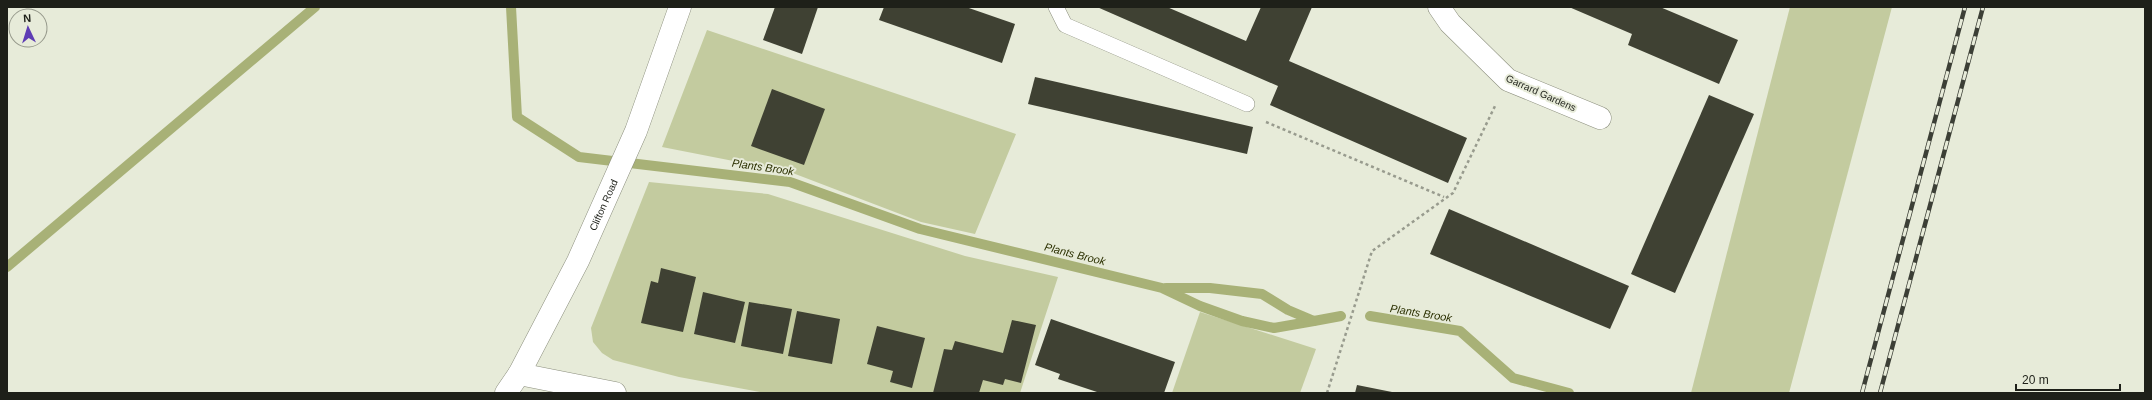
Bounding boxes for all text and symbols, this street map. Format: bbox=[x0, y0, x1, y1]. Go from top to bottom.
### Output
north arrow bbox=[8, 8, 48, 48]
text: N bbox=[23, 12, 32, 24]
street label: Garrard Gardens bbox=[1504, 73, 1578, 113]
water label: Plants Brook bbox=[731, 157, 795, 177]
street label: Clifton Road bbox=[587, 177, 619, 232]
water label: Plants Brook bbox=[1043, 241, 1107, 267]
water label: Plants Brook bbox=[1389, 302, 1453, 324]
scale bar bbox=[2016, 366, 2120, 392]
text: 20 m bbox=[2022, 373, 2049, 387]

